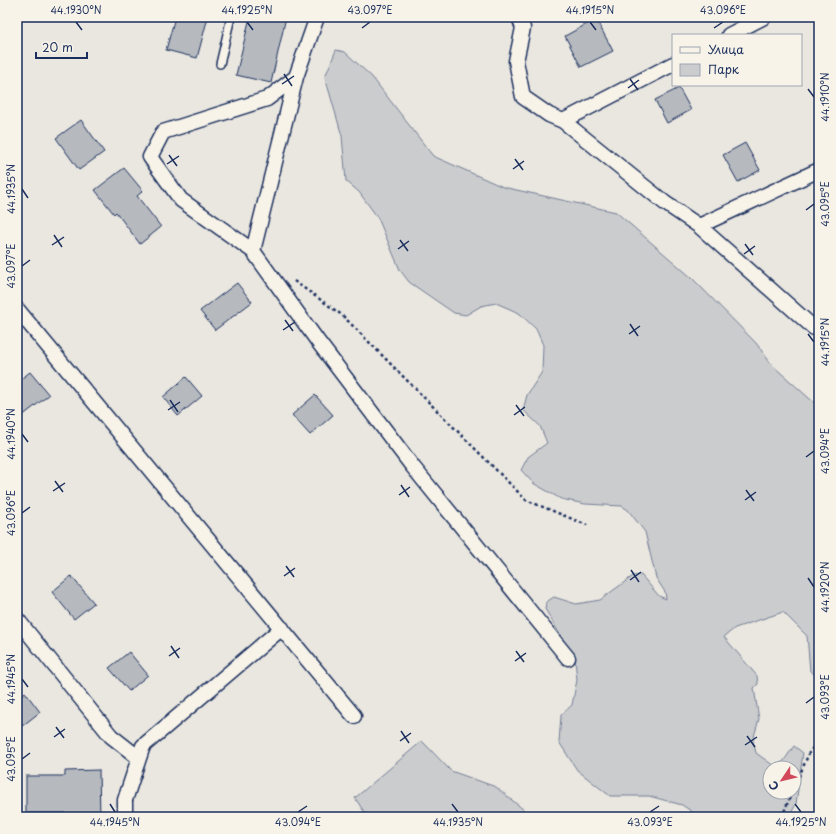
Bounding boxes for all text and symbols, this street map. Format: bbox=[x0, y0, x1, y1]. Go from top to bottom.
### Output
text: 44.1930°N bbox=[50, 2, 102, 17]
text: 44.1925°N bbox=[221, 2, 273, 17]
text: 43.097°E bbox=[347, 2, 393, 17]
text: 44.1915°N bbox=[566, 2, 614, 17]
text: 43.096°E bbox=[700, 2, 746, 17]
scale bar bbox=[36, 34, 87, 60]
legend bbox=[672, 34, 802, 86]
text: 20 m bbox=[42, 38, 73, 56]
text: Улица bbox=[708, 40, 744, 58]
text: Парк bbox=[708, 60, 740, 78]
text: 44.1910°N bbox=[817, 72, 832, 122]
text: 44.1935°N bbox=[3, 164, 18, 214]
text: 43.095°E bbox=[817, 181, 832, 227]
text: 43.097°E bbox=[3, 243, 18, 289]
text: 44.1915°N bbox=[817, 318, 832, 366]
text: 44.1940°N bbox=[3, 408, 18, 460]
text: 43.094°E bbox=[817, 428, 832, 474]
text: 43.096°E bbox=[3, 490, 18, 536]
text: 44.1920°N bbox=[817, 561, 832, 613]
text: 44.1945°N bbox=[3, 654, 18, 704]
text: 43.093°E bbox=[817, 674, 832, 720]
text: 43.095°E bbox=[3, 736, 18, 782]
north arrow bbox=[762, 760, 802, 800]
text: С bbox=[764, 778, 783, 794]
text: 44.1945°N bbox=[90, 814, 140, 829]
text: 43.094°E bbox=[275, 814, 321, 829]
text: 44.1935°N bbox=[433, 814, 483, 829]
text: 43.093°E bbox=[627, 814, 673, 829]
text: 44.1925°N bbox=[775, 814, 827, 829]

